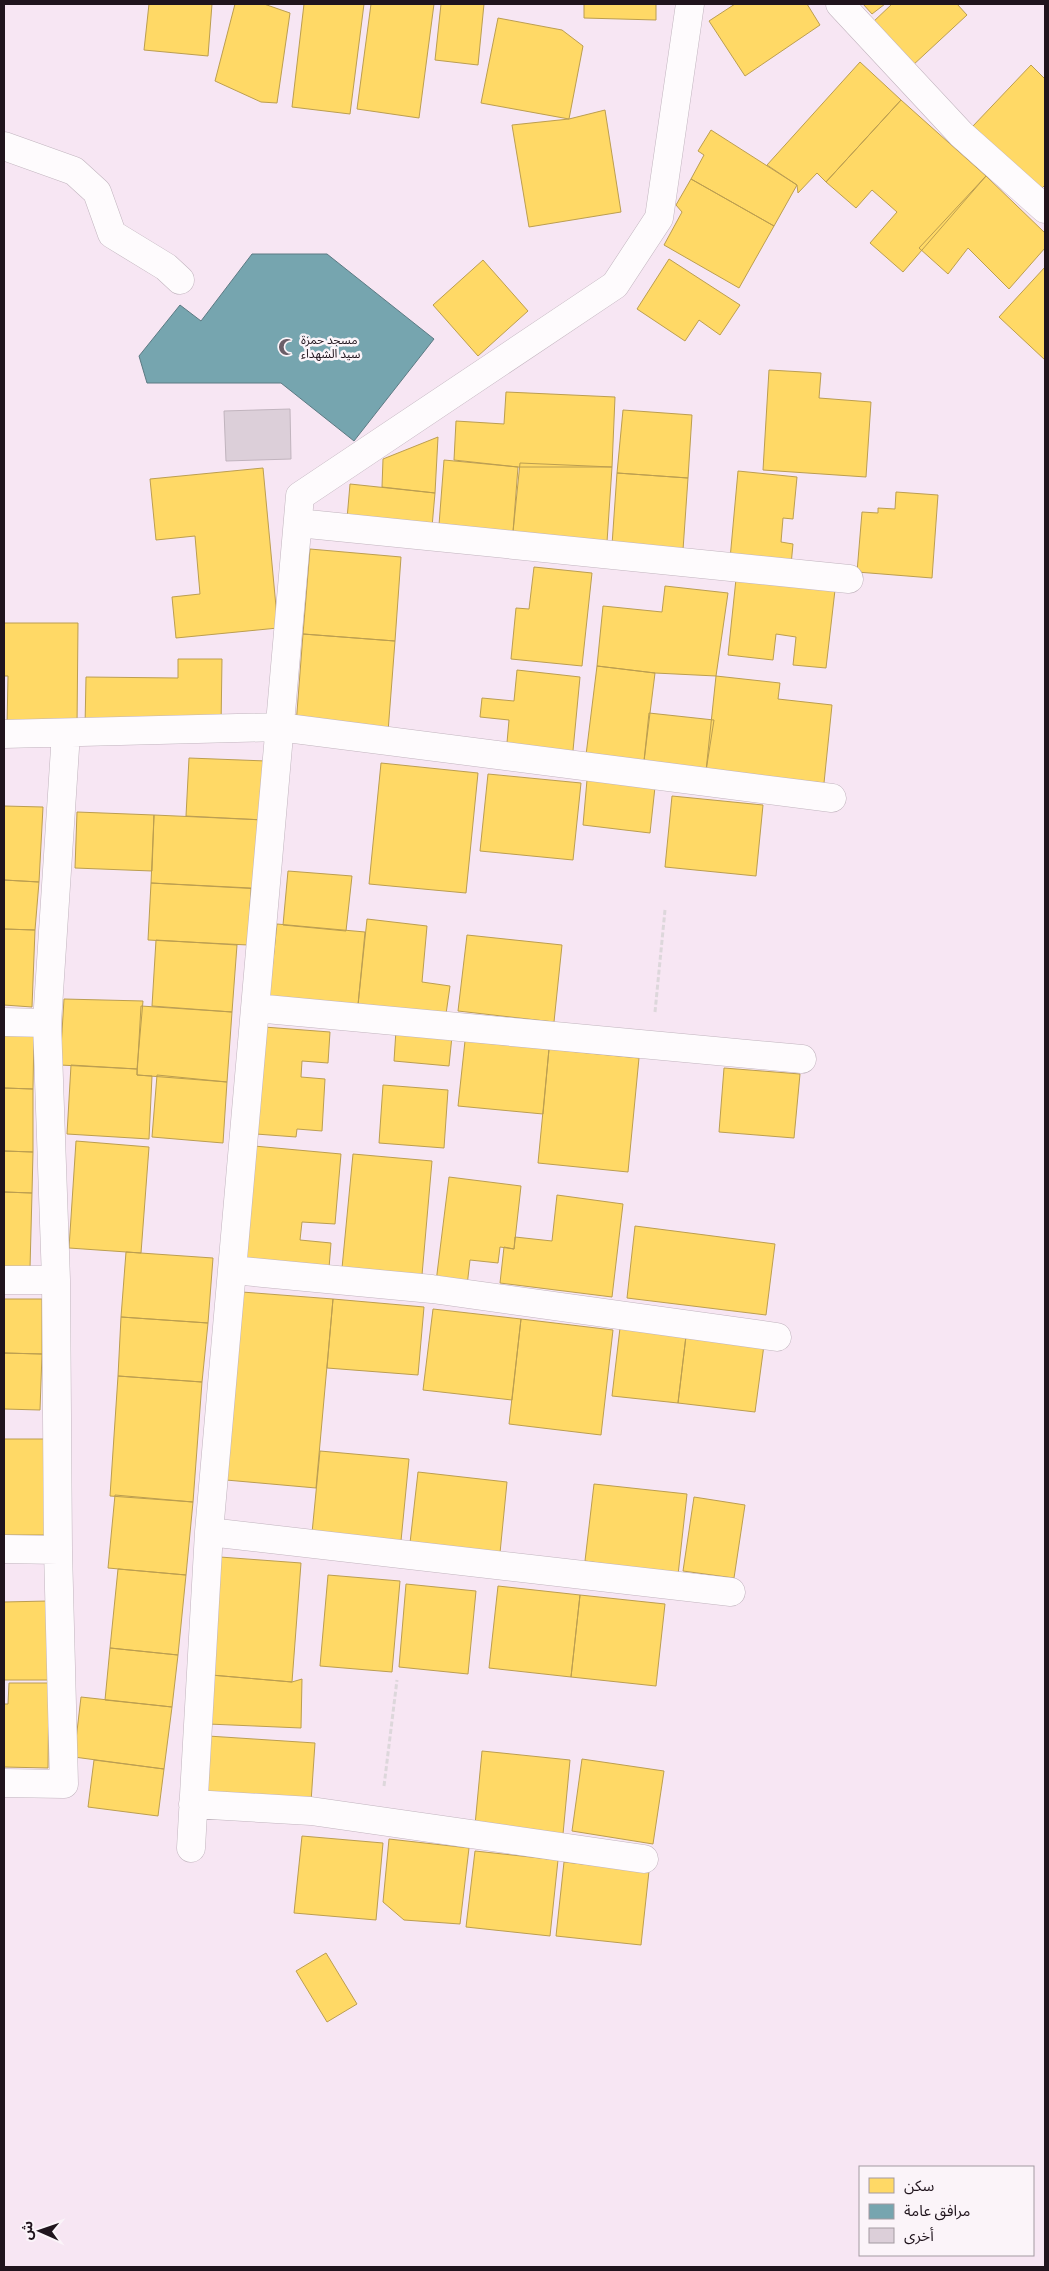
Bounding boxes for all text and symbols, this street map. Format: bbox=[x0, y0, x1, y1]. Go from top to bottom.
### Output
place label: مسجد حمزة سيد الشهداء bbox=[301, 332, 361, 361]
mosque icon: مسجد حمزة سيد الشهداء bbox=[277, 337, 297, 357]
legend bbox=[859, 2166, 1034, 2256]
text: سكن bbox=[904, 2176, 935, 2195]
text: مرافق عامة bbox=[904, 2201, 970, 2221]
north arrow bbox=[15, 2206, 65, 2256]
text: ش bbox=[18, 2221, 36, 2240]
text: أخرى bbox=[904, 2226, 934, 2245]

